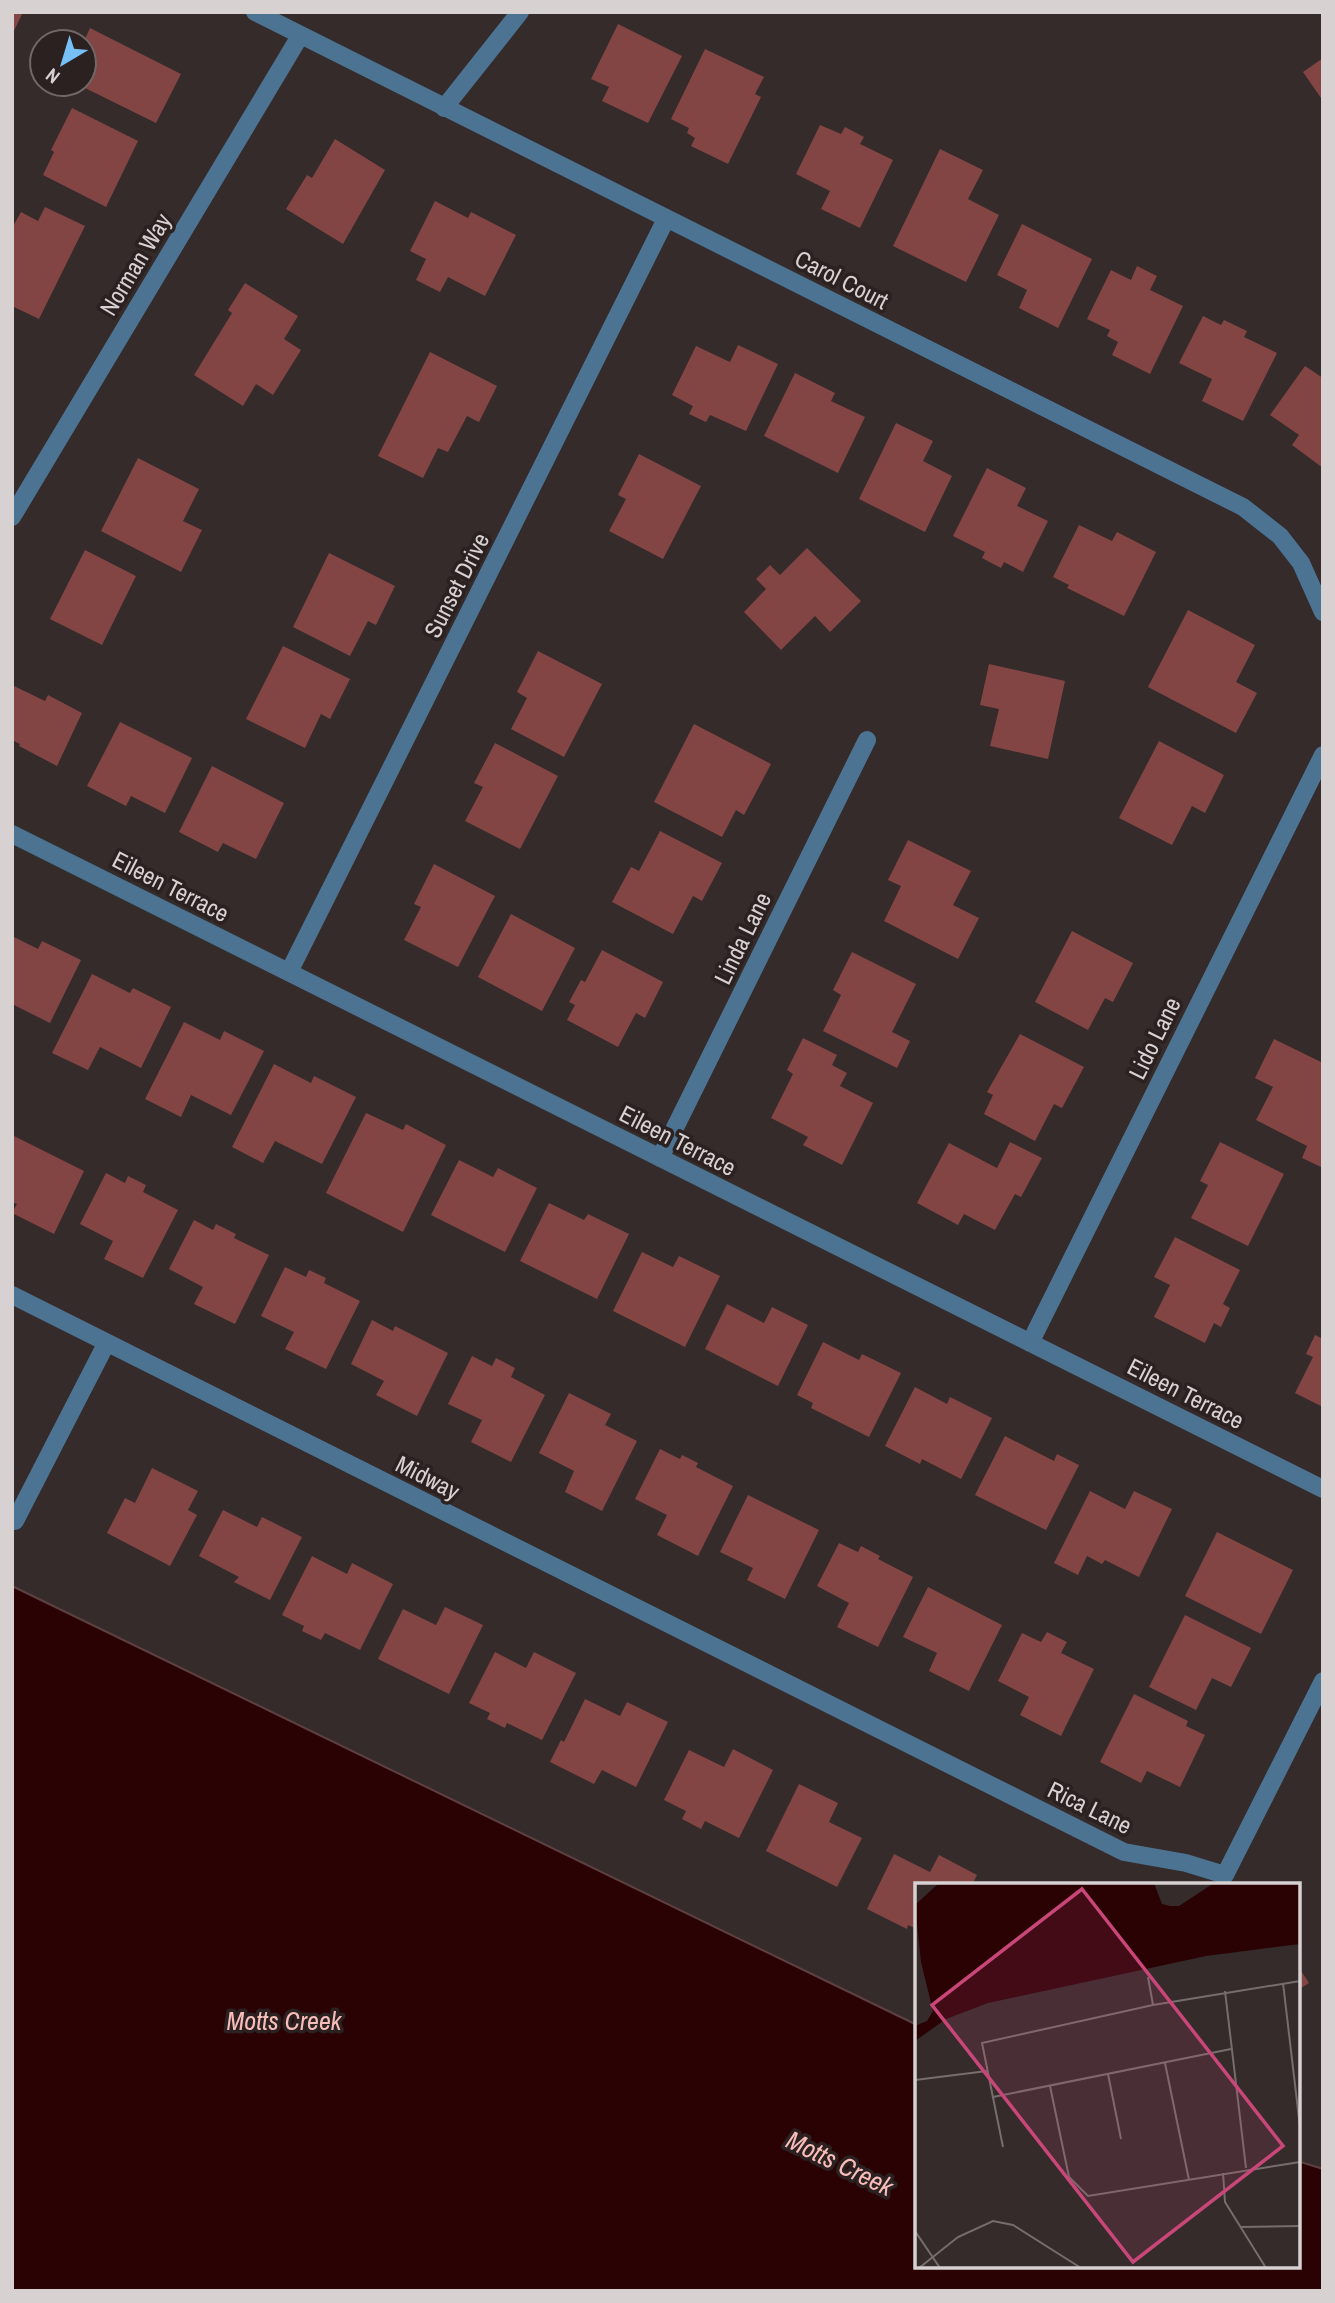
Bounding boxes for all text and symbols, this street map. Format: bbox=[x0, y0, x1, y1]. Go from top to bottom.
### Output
north arrow bbox=[28, 28, 98, 98]
text: N bbox=[40, 63, 65, 90]
street label: Norman Way bbox=[92, 207, 178, 321]
street label: Carol Court bbox=[790, 242, 895, 316]
street label: Sunset Drive bbox=[416, 527, 496, 643]
street label: Eileen Terrace bbox=[107, 843, 235, 929]
street label: Linda Lane bbox=[706, 887, 778, 989]
street label: Lido Lane bbox=[1120, 992, 1188, 1084]
street label: Eileen Terrace bbox=[614, 1097, 742, 1183]
street label: Eileen Terrace bbox=[1122, 1350, 1250, 1436]
street label: Midway bbox=[391, 1447, 466, 1507]
street label: Rica Lane bbox=[1043, 1773, 1137, 1841]
inset map bbox=[915, 1883, 1300, 2268]
water label: Motts Creek bbox=[227, 2003, 343, 2038]
water label: Motts Creek bbox=[781, 2122, 901, 2205]

